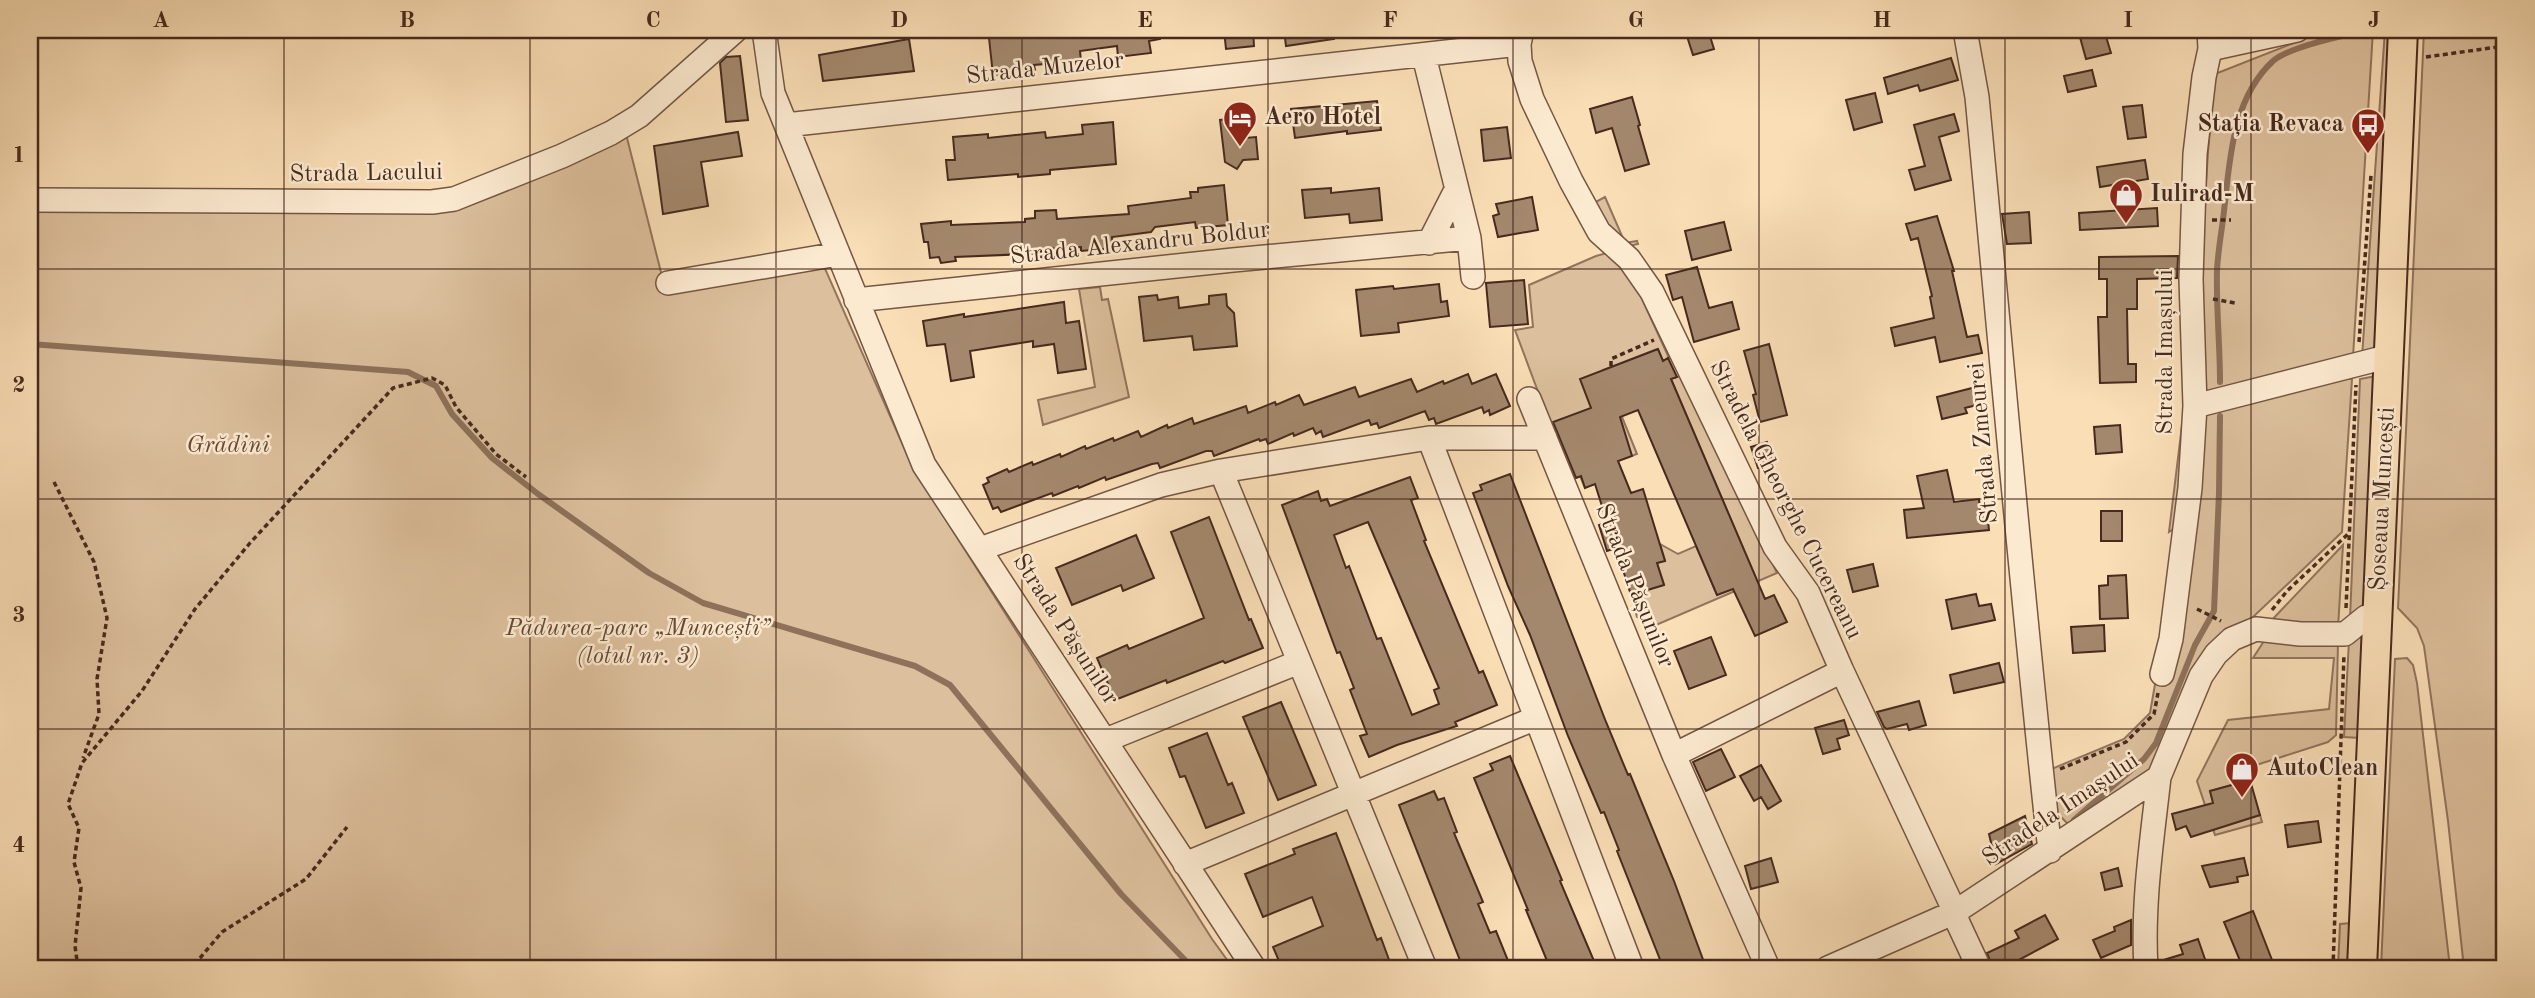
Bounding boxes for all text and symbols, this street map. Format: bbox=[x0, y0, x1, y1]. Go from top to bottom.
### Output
text: A bbox=[152, 9, 170, 32]
text: B bbox=[399, 9, 415, 32]
text: C bbox=[645, 9, 661, 32]
text: D bbox=[890, 9, 908, 32]
text: E bbox=[1137, 9, 1153, 32]
text: F bbox=[1382, 9, 1398, 32]
text: G bbox=[1628, 9, 1644, 32]
text: H bbox=[1873, 9, 1891, 32]
text: I bbox=[2123, 9, 2133, 32]
text: J bbox=[2368, 9, 2380, 32]
street label: Strada Muzelor bbox=[965, 49, 1125, 89]
hotel icon: Aero Hotel bbox=[1221, 99, 1259, 148]
place label: Aero Hotel bbox=[1264, 106, 1381, 130]
bus stop icon: Stația Revaca bbox=[2349, 106, 2387, 155]
place label: Stația Revaca bbox=[2197, 113, 2344, 137]
text: 1 bbox=[12, 144, 26, 167]
street label: Strada Lacului bbox=[289, 161, 443, 187]
shop icon: Iulirad-M bbox=[2107, 176, 2145, 225]
place label: Iulirad-M bbox=[2150, 183, 2254, 207]
street label: Strada Alexandru Boldur bbox=[1009, 218, 1271, 270]
street label: Strada Imașului bbox=[2154, 269, 2178, 435]
street label: Stradela Gheorghe Cucereanu bbox=[1704, 357, 1866, 643]
street label: Strada Zmeurei bbox=[1965, 361, 2003, 525]
text: 2 bbox=[12, 374, 26, 397]
street label: Șoseaua Muncești bbox=[2366, 406, 2400, 592]
park label: Grădini bbox=[186, 434, 270, 458]
street label: Strada Pășunilor bbox=[1590, 501, 1678, 672]
street label: Strada Pășunilor bbox=[1007, 550, 1123, 710]
text: 3 bbox=[12, 604, 26, 627]
park label: Pădurea-parc „Muncești” (lotul nr. 3) bbox=[504, 617, 772, 669]
street label: Stradela Imașului bbox=[1978, 749, 2144, 871]
shop icon: AutoClean bbox=[2223, 750, 2261, 799]
place label: AutoClean bbox=[2266, 757, 2378, 781]
text: 4 bbox=[12, 834, 26, 857]

